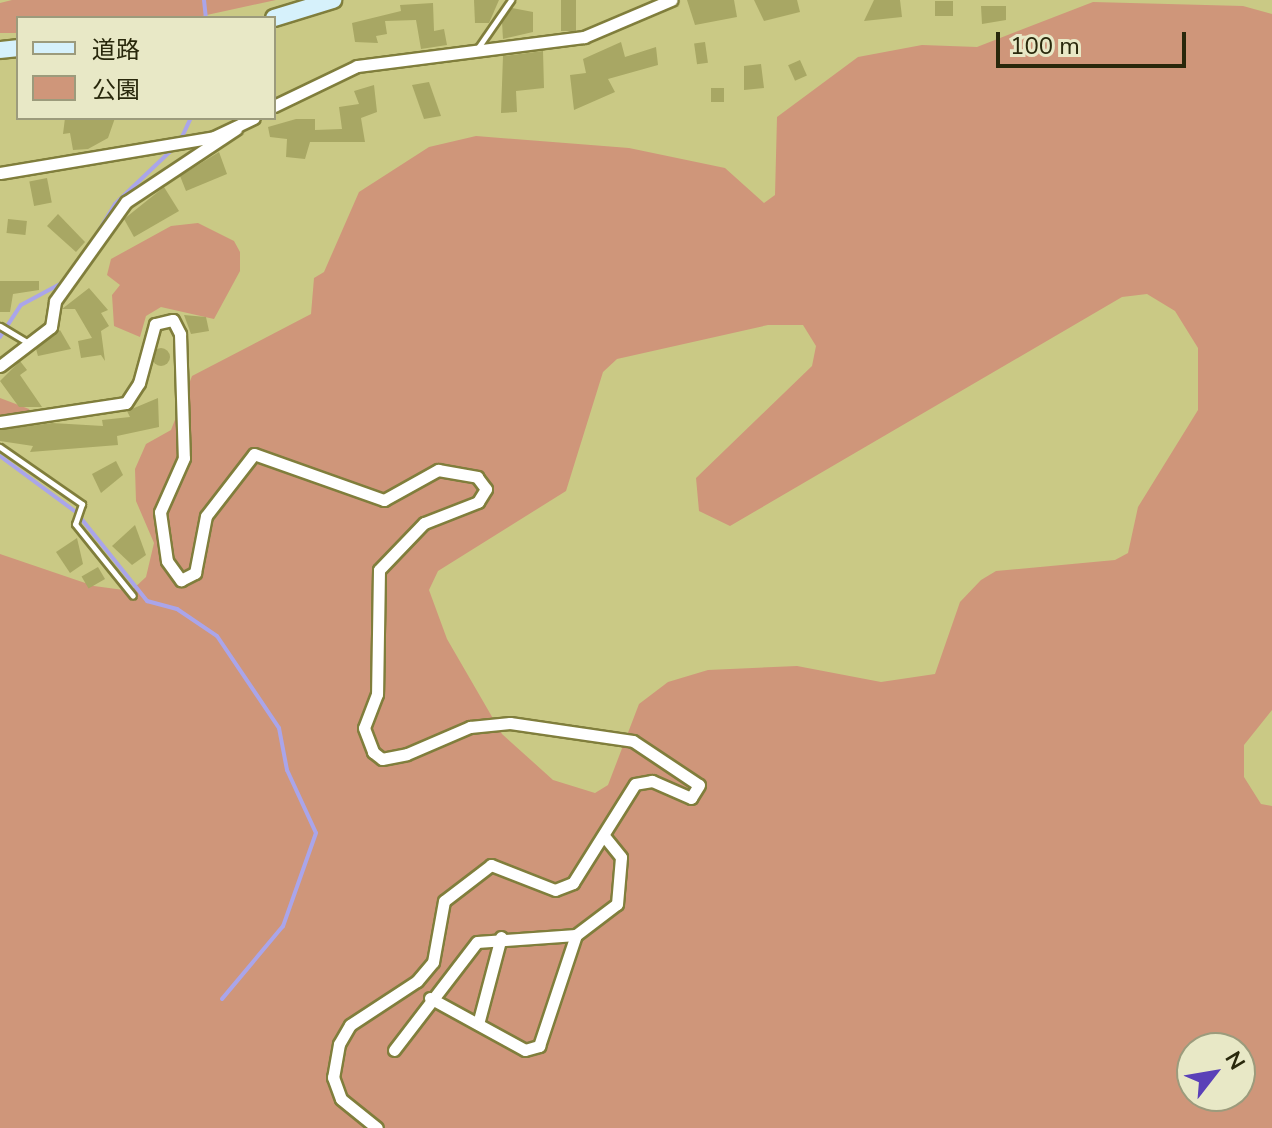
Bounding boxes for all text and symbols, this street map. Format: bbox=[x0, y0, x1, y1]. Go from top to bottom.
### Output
legend bbox=[16, 16, 276, 120]
scale bar bbox=[1000, 16, 1190, 66]
text: 100 m bbox=[1010, 30, 1080, 62]
text: 道路 bbox=[92, 34, 140, 66]
text: 公園 bbox=[92, 74, 140, 106]
north arrow bbox=[1176, 1032, 1256, 1112]
text: N bbox=[1218, 1046, 1252, 1075]

